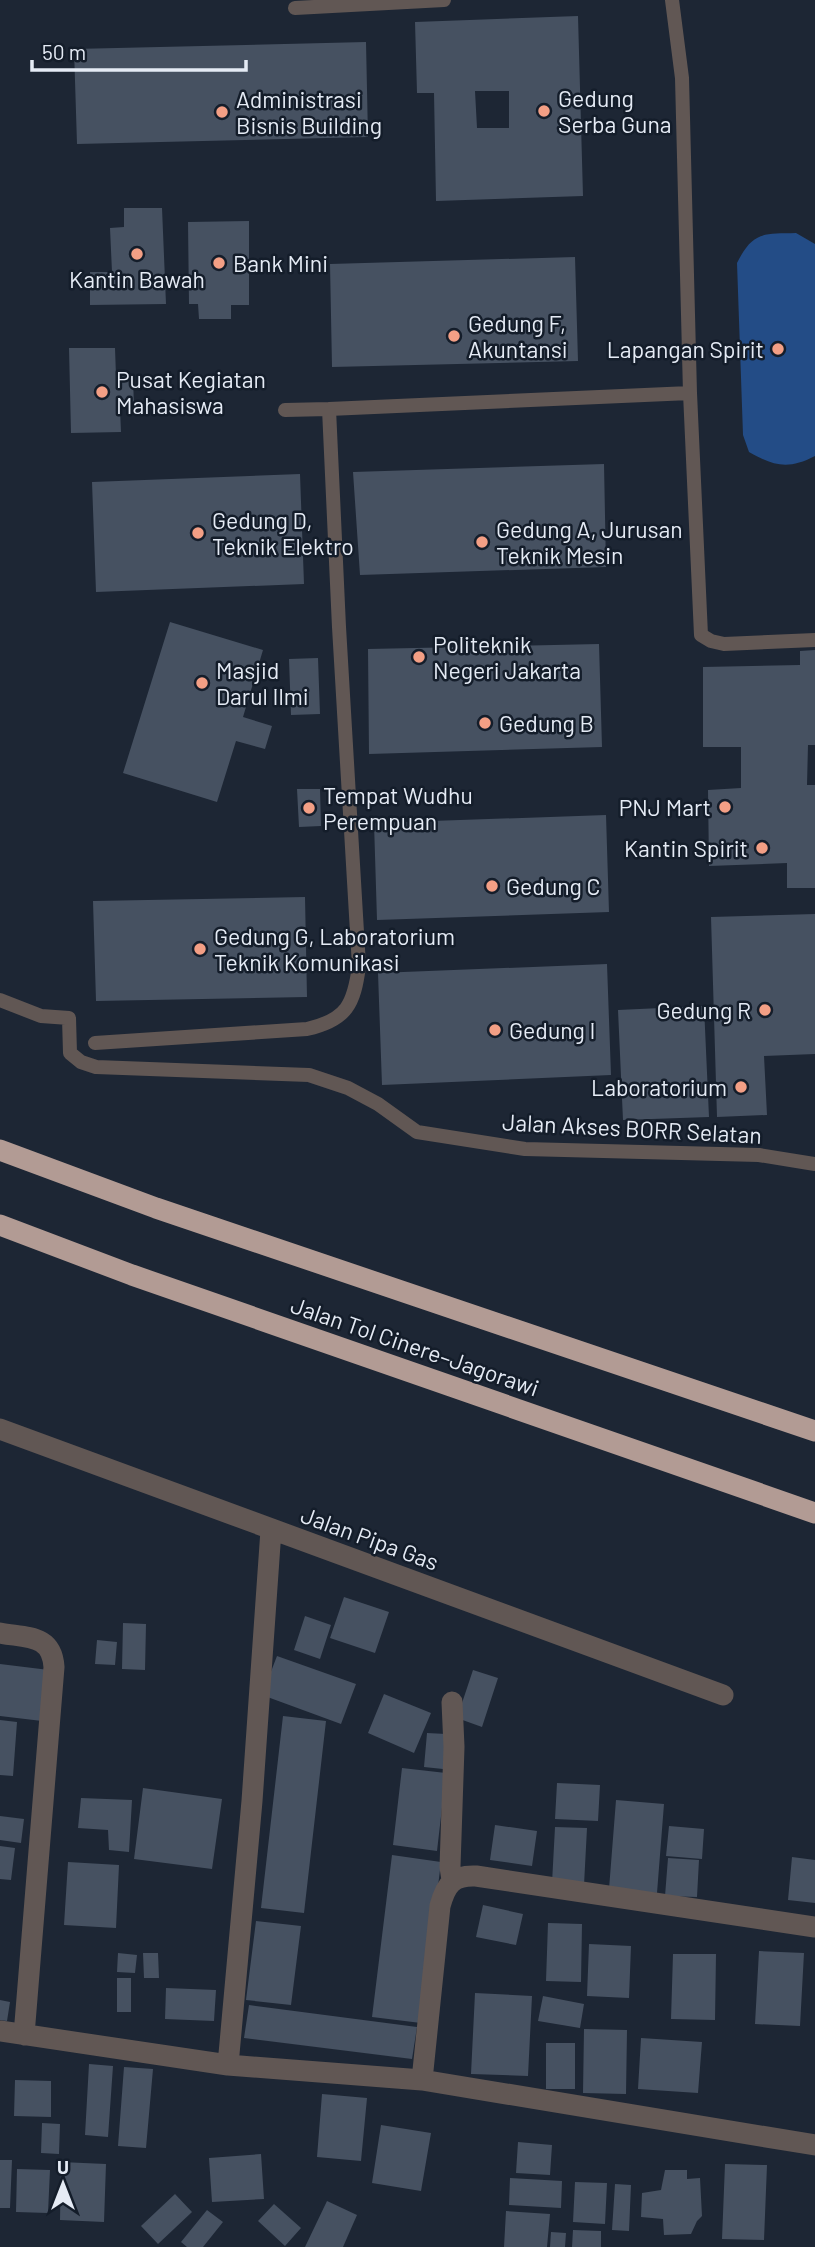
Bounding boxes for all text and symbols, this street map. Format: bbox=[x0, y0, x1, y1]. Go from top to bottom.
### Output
scale bar bbox=[32, 28, 245, 72]
text: 50 m bbox=[42, 39, 86, 64]
place label: Gedung Serba Guna bbox=[558, 84, 672, 138]
place label: Administrasi Bisnis Building bbox=[236, 85, 382, 139]
marker: Gedung Serba Guna bbox=[536, 103, 552, 119]
marker: Administrasi Bisnis Building bbox=[214, 104, 230, 120]
marker: Kantin Bawah bbox=[129, 246, 145, 262]
place label: Bank Mini bbox=[233, 249, 328, 277]
marker: Bank Mini bbox=[211, 255, 227, 271]
place label: Kantin Bawah bbox=[69, 265, 205, 293]
place label: Gedung F, Akuntansi bbox=[468, 309, 568, 363]
marker: Gedung F, Akuntansi bbox=[446, 328, 462, 344]
place label: Lapangan Spirit bbox=[607, 335, 764, 363]
marker: Lapangan Spirit bbox=[770, 341, 786, 357]
place label: Pusat Kegiatan Mahasiswa bbox=[116, 365, 266, 419]
marker: Pusat Kegiatan Mahasiswa bbox=[94, 384, 110, 400]
place label: Gedung D, Teknik Elektro bbox=[212, 506, 354, 560]
place label: Gedung A, Jurusan Teknik Mesin bbox=[496, 515, 683, 569]
marker: Gedung D, Teknik Elektro bbox=[190, 525, 206, 541]
marker: Gedung A, Jurusan Teknik Mesin bbox=[474, 534, 490, 550]
place label: Politeknik Negeri Jakarta bbox=[433, 630, 581, 684]
marker: Politeknik Negeri Jakarta bbox=[411, 649, 427, 665]
place label: Masjid Darul Ilmi bbox=[216, 656, 309, 710]
marker: Masjid Darul Ilmi bbox=[194, 675, 210, 691]
place label: Gedung B bbox=[499, 709, 594, 737]
marker: Gedung B bbox=[477, 715, 493, 731]
place label: Tempat Wudhu Perempuan bbox=[323, 781, 473, 835]
place label: PNJ Mart bbox=[619, 793, 711, 821]
marker: PNJ Mart bbox=[717, 799, 733, 815]
marker: Tempat Wudhu Perempuan bbox=[301, 800, 317, 816]
place label: Kantin Spirit bbox=[624, 834, 748, 862]
marker: Kantin Spirit bbox=[754, 840, 770, 856]
place label: Gedung C bbox=[506, 872, 600, 900]
marker: Gedung C bbox=[484, 878, 500, 894]
place label: Gedung G, Laboratorium Teknik Komunikasi bbox=[214, 922, 455, 976]
marker: Gedung G, Laboratorium Teknik Komunikasi bbox=[192, 941, 208, 957]
place label: Gedung R bbox=[656, 996, 751, 1024]
marker: Gedung R bbox=[757, 1002, 773, 1018]
place label: Gedung I bbox=[509, 1016, 595, 1044]
marker: Gedung I bbox=[487, 1022, 503, 1038]
place label: Laboratorium bbox=[591, 1073, 727, 1101]
marker: Laboratorium bbox=[733, 1079, 749, 1095]
street label: Jalan Akses BORR Selatan bbox=[502, 1107, 762, 1149]
street label: Jalan Tol Cinere–Jagorawi bbox=[287, 1290, 543, 1402]
street label: Jalan Pipa Gas bbox=[297, 1500, 443, 1576]
north arrow bbox=[28, 2149, 98, 2219]
text: U bbox=[57, 2155, 69, 2178]

